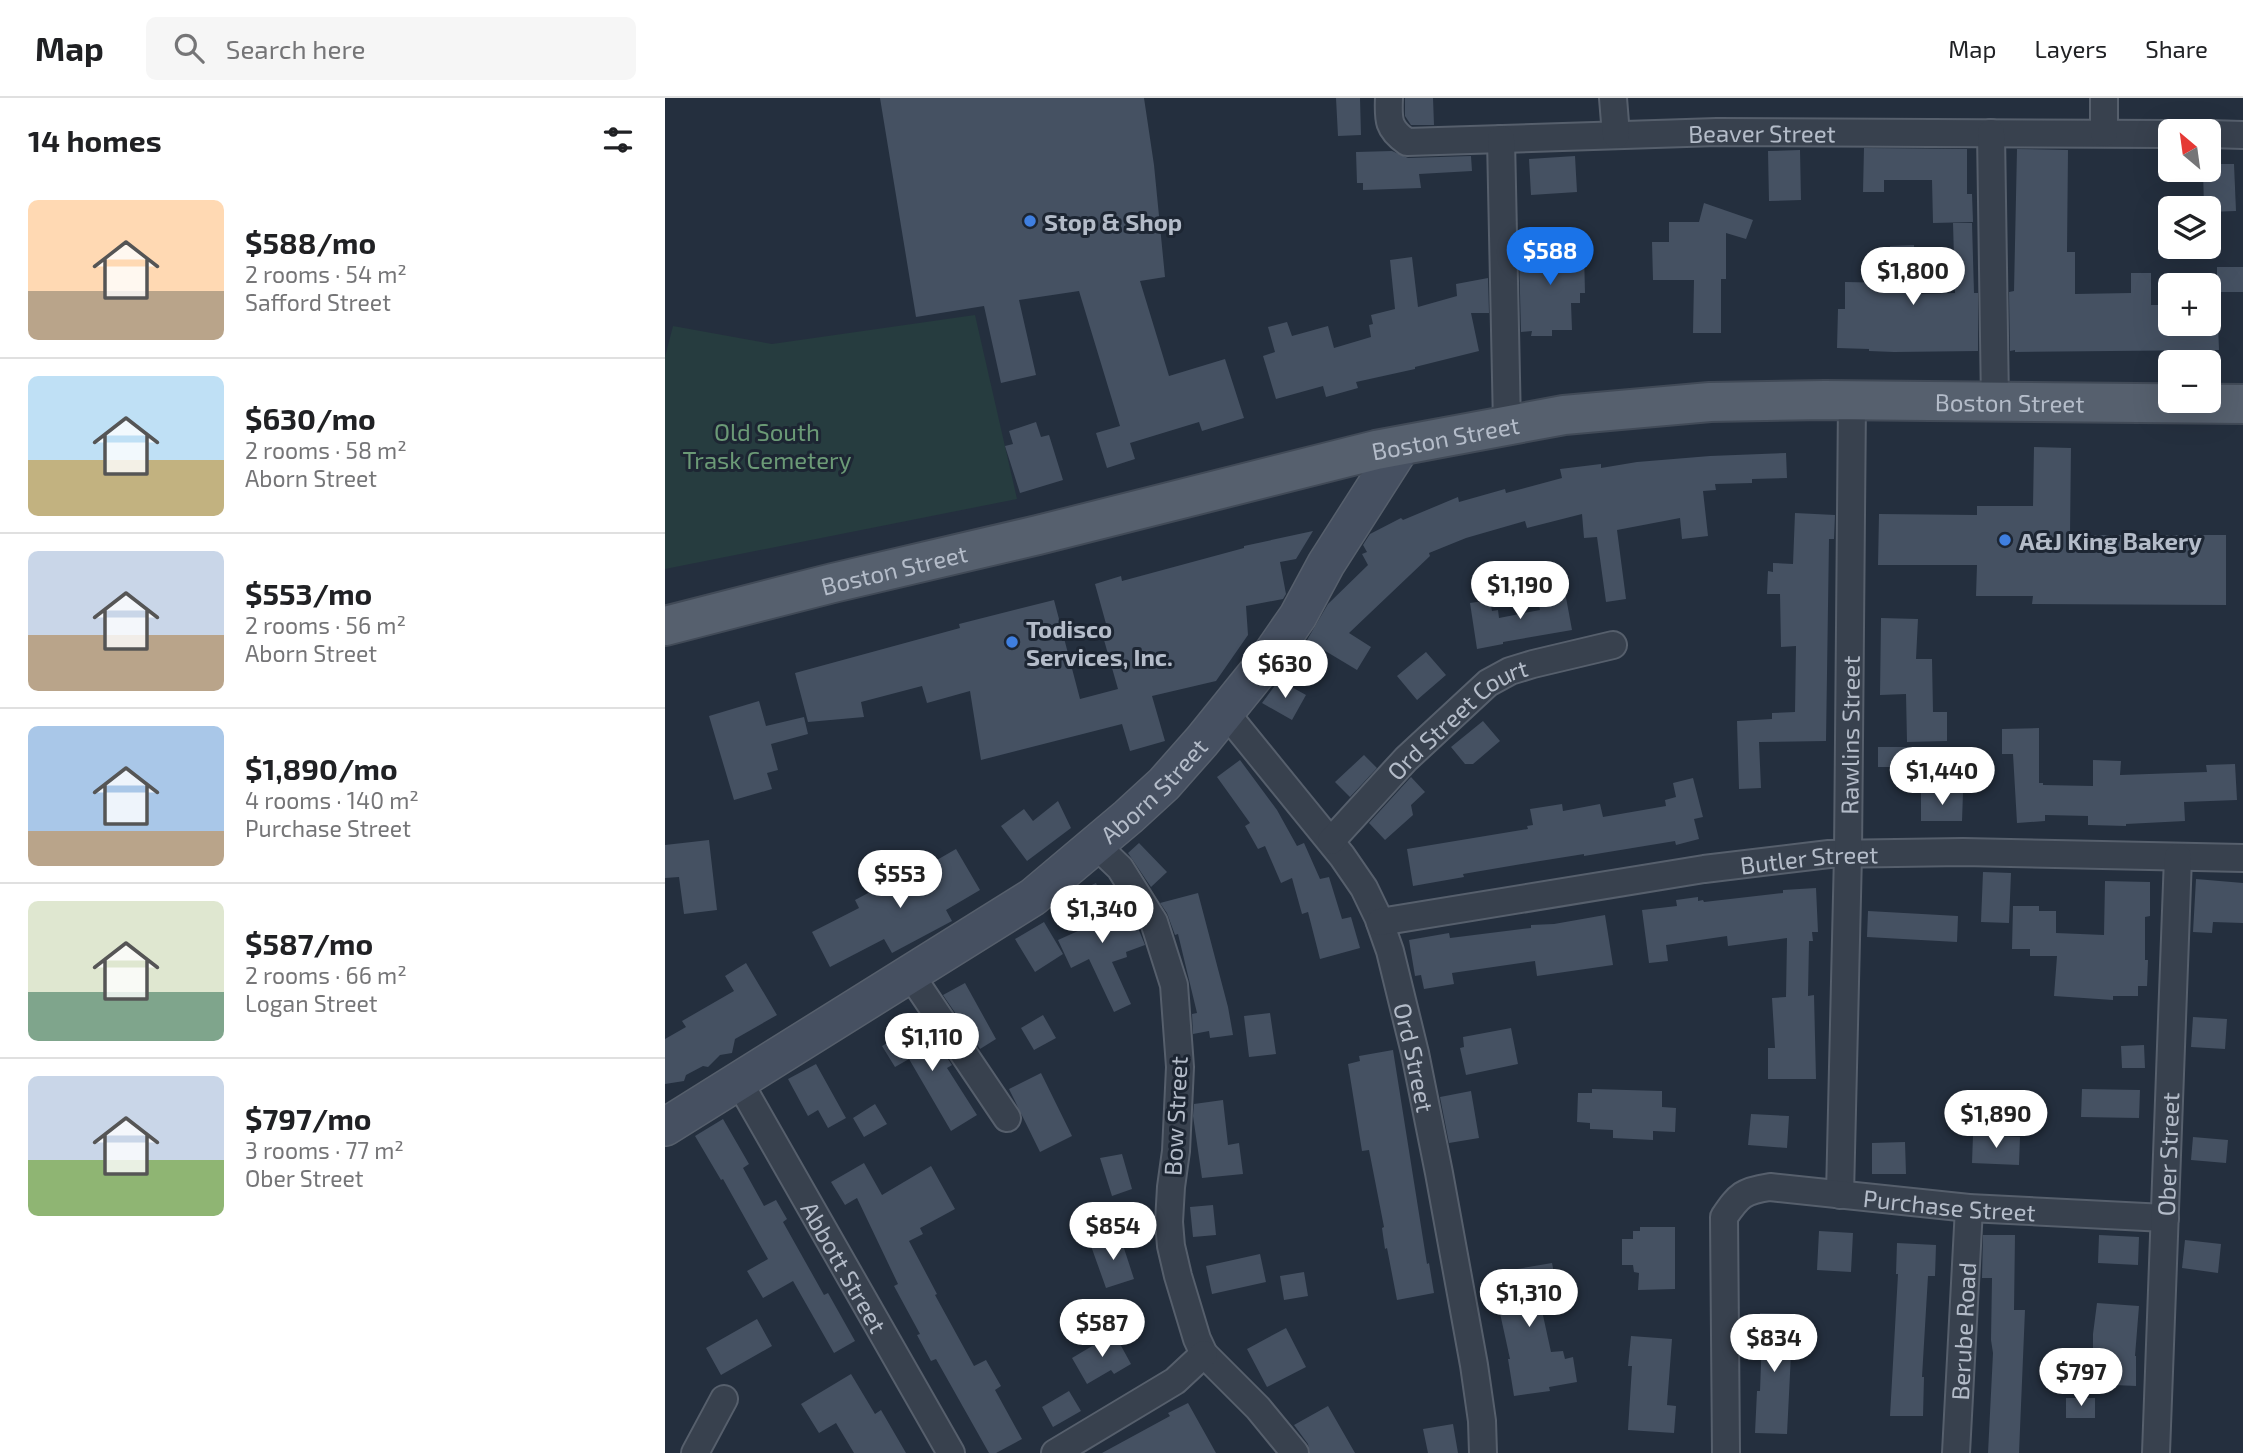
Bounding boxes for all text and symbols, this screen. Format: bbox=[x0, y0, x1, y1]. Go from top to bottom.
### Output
search box bbox=[146, 17, 636, 80]
text: Map bbox=[35, 28, 104, 68]
icon: search bbox=[170, 29, 208, 67]
text: Search here bbox=[226, 33, 365, 64]
text: Map bbox=[1948, 34, 1996, 63]
text: Layers bbox=[2034, 34, 2107, 63]
text: Share bbox=[2145, 34, 2208, 63]
street label: Beaver Street bbox=[1688, 117, 1836, 147]
north arrow bbox=[2158, 119, 2221, 182]
map controls bbox=[2158, 119, 2221, 413]
icon: filters bbox=[599, 121, 637, 159]
text: 14 homes bbox=[28, 122, 162, 158]
button: layers bbox=[2158, 196, 2221, 259]
place label: Stop & Shop bbox=[1044, 207, 1182, 236]
marker: Stop & Shop bbox=[1022, 213, 1038, 229]
text: $588/mo bbox=[245, 224, 376, 260]
icon: home bbox=[84, 228, 168, 312]
pin: $588 bbox=[1509, 228, 1591, 287]
text: $588 bbox=[1523, 236, 1577, 264]
pin: $1,800 bbox=[1856, 248, 1970, 307]
text: $1,800 bbox=[1877, 256, 1949, 284]
text: 2 rooms · 54 m² bbox=[245, 260, 407, 288]
button: + bbox=[2158, 273, 2221, 336]
text: Safford Street bbox=[245, 288, 391, 316]
button: − bbox=[2158, 350, 2221, 413]
street label: Boston Street bbox=[1935, 387, 2085, 417]
text: $630/mo bbox=[245, 400, 376, 436]
icon: home bbox=[84, 404, 168, 488]
street label: Boston Street bbox=[1369, 409, 1522, 465]
park label: Old South Trask Cemetery bbox=[683, 417, 852, 474]
text: 2 rooms · 58 m² bbox=[245, 436, 407, 464]
text: Aborn Street bbox=[245, 464, 377, 492]
place label: A&J King Bakery bbox=[2019, 526, 2202, 555]
marker: A&J King Bakery bbox=[1997, 532, 2013, 548]
street label: Boston Street bbox=[818, 538, 970, 600]
pin: $1,190 bbox=[1463, 561, 1577, 621]
text: $1,190 bbox=[1487, 570, 1553, 598]
text: $553/mo bbox=[245, 575, 372, 611]
icon: home bbox=[84, 579, 168, 663]
text: 2 rooms · 56 m² bbox=[245, 611, 406, 639]
place label: Todisco Services, Inc. bbox=[1026, 614, 1173, 671]
marker: Todisco Services, Inc. bbox=[1004, 634, 1020, 650]
text: Aborn Street bbox=[245, 639, 377, 667]
pin: $630 bbox=[1244, 640, 1326, 700]
text: $630 bbox=[1258, 649, 1312, 677]
street label: Ord Street Court bbox=[1380, 652, 1531, 785]
street label: Rawlins Street bbox=[1834, 655, 1864, 815]
street label: Aborn Street bbox=[1094, 732, 1213, 849]
pin: $1,440 bbox=[1885, 748, 1999, 807]
text: $1,890/mo bbox=[245, 750, 398, 786]
icon: home bbox=[84, 754, 168, 838]
text: $1,440 bbox=[1906, 756, 1978, 784]
text: 4 rooms · 140 m² bbox=[245, 786, 419, 814]
text: Purchase Street bbox=[245, 814, 411, 842]
street label: Butler Street bbox=[1738, 839, 1879, 879]
pin: $553 bbox=[859, 850, 941, 910]
text: $553 bbox=[874, 859, 926, 887]
pin: $1,340 bbox=[1045, 886, 1159, 945]
text: $1,340 bbox=[1066, 894, 1138, 922]
text: $587/mo bbox=[245, 925, 373, 961]
icon: home bbox=[84, 929, 168, 1013]
text: 2 rooms · 66 m² bbox=[245, 961, 407, 989]
text: Logan Street bbox=[245, 989, 378, 1017]
street label: Ord Street bbox=[1389, 1000, 1441, 1115]
pin: $1,110 bbox=[875, 1014, 989, 1073]
text: $1,110 bbox=[901, 1022, 963, 1050]
street label: Bow Street bbox=[1157, 1055, 1193, 1177]
pin: $1,890 bbox=[1939, 1090, 2053, 1150]
street label: Ober Street bbox=[2150, 1092, 2184, 1217]
text: $1,890 bbox=[1960, 1099, 2032, 1127]
text: $797/mo bbox=[245, 1100, 372, 1136]
icon: home bbox=[84, 1104, 168, 1188]
text: 3 rooms · 77 m² bbox=[245, 1136, 404, 1164]
text: Ober Street bbox=[245, 1164, 364, 1192]
street label: Purchase Street bbox=[1862, 1182, 2037, 1226]
street label: Abbott Street bbox=[796, 1196, 893, 1337]
pin: $854 bbox=[1072, 1202, 1154, 1262]
text: $854 bbox=[1085, 1211, 1141, 1239]
street label: Berube Road bbox=[1944, 1261, 1981, 1401]
pin: $1,310 bbox=[1472, 1270, 1586, 1329]
text: $1,310 bbox=[1496, 1278, 1562, 1306]
pin: $587 bbox=[1061, 1300, 1143, 1359]
text: $587 bbox=[1076, 1308, 1128, 1336]
pin: $834 bbox=[1733, 1314, 1815, 1374]
text: $834 bbox=[1746, 1323, 1802, 1351]
pin: $797 bbox=[2040, 1348, 2122, 1408]
text: $797 bbox=[2055, 1357, 2107, 1385]

